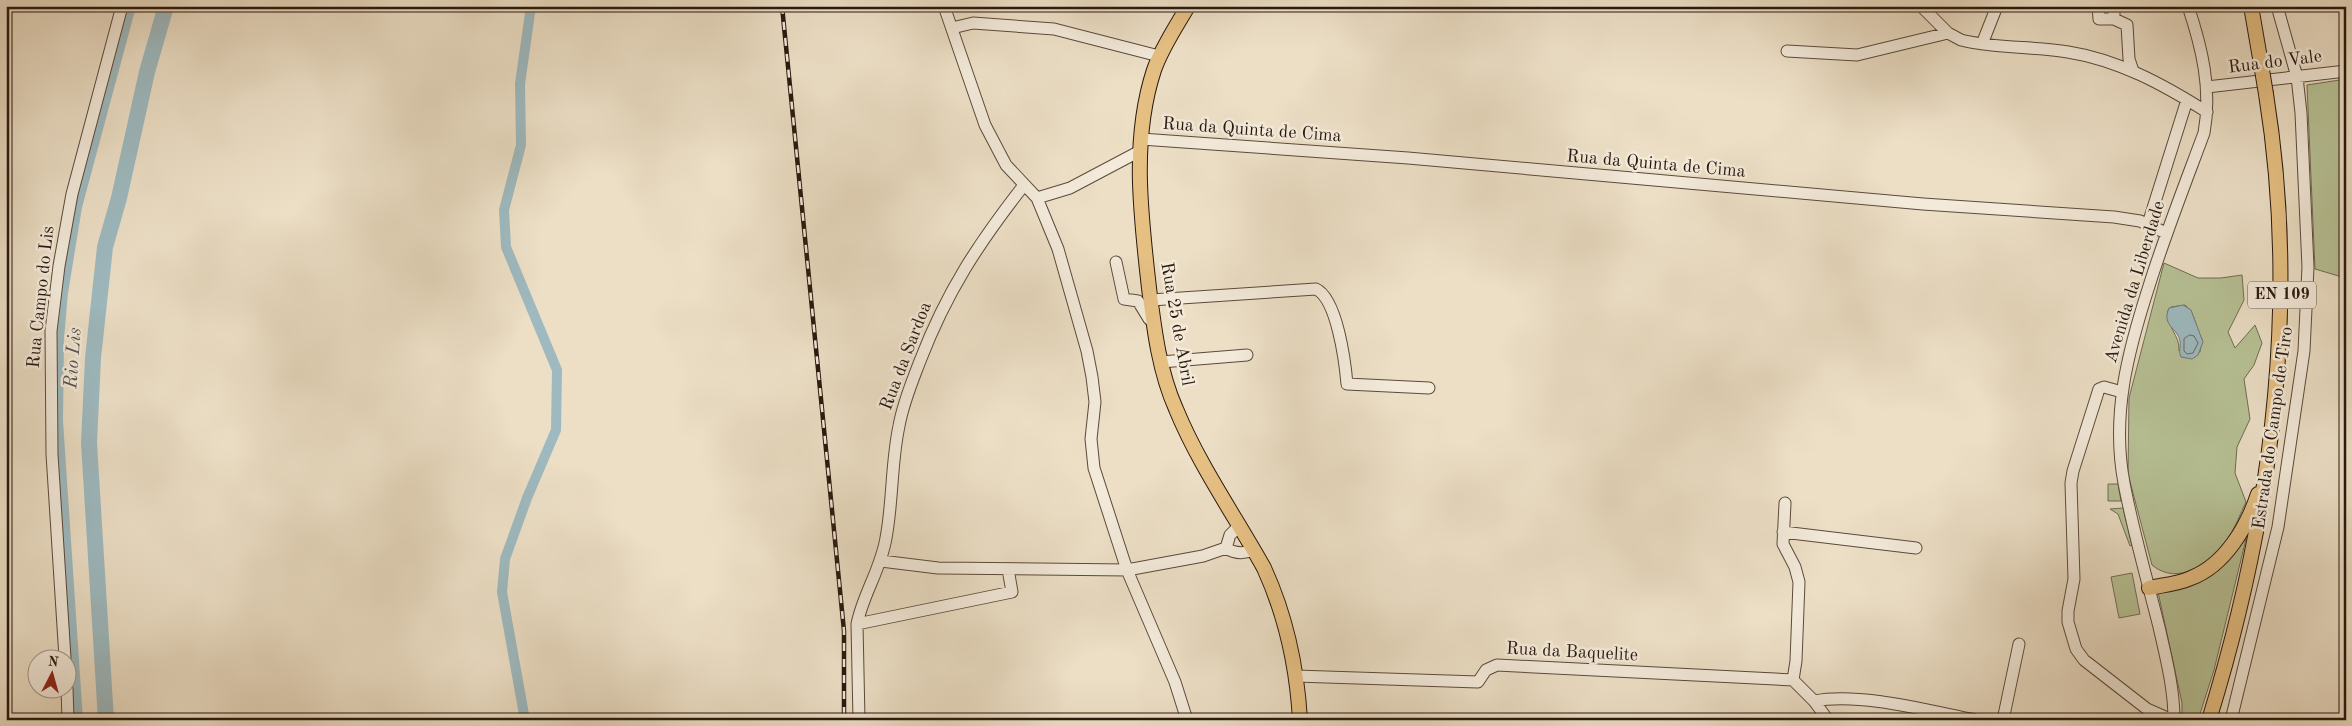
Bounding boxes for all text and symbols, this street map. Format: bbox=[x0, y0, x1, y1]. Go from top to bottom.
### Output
street label: Rua do Vale bbox=[2227, 47, 2323, 77]
street label: Rua da Quinta de Cima bbox=[1162, 115, 1342, 145]
street label: Rua da Quinta de Cima bbox=[1566, 147, 1746, 181]
street label: Avenida da Liberdade bbox=[2102, 199, 2168, 365]
street label: Rua Campo do Lis bbox=[25, 225, 57, 369]
street label: Rua 25 de Abril bbox=[1157, 261, 1197, 387]
road number: EN 109 bbox=[2248, 282, 2316, 308]
street label: Rua da Sardoa bbox=[877, 299, 935, 413]
street label: Estrada do Campo de Tiro bbox=[2250, 325, 2296, 531]
water label: Rio Lis bbox=[62, 327, 86, 390]
street label: Rua da Baquelite bbox=[1505, 640, 1639, 664]
north arrow bbox=[28, 648, 78, 698]
text: N bbox=[47, 655, 60, 670]

